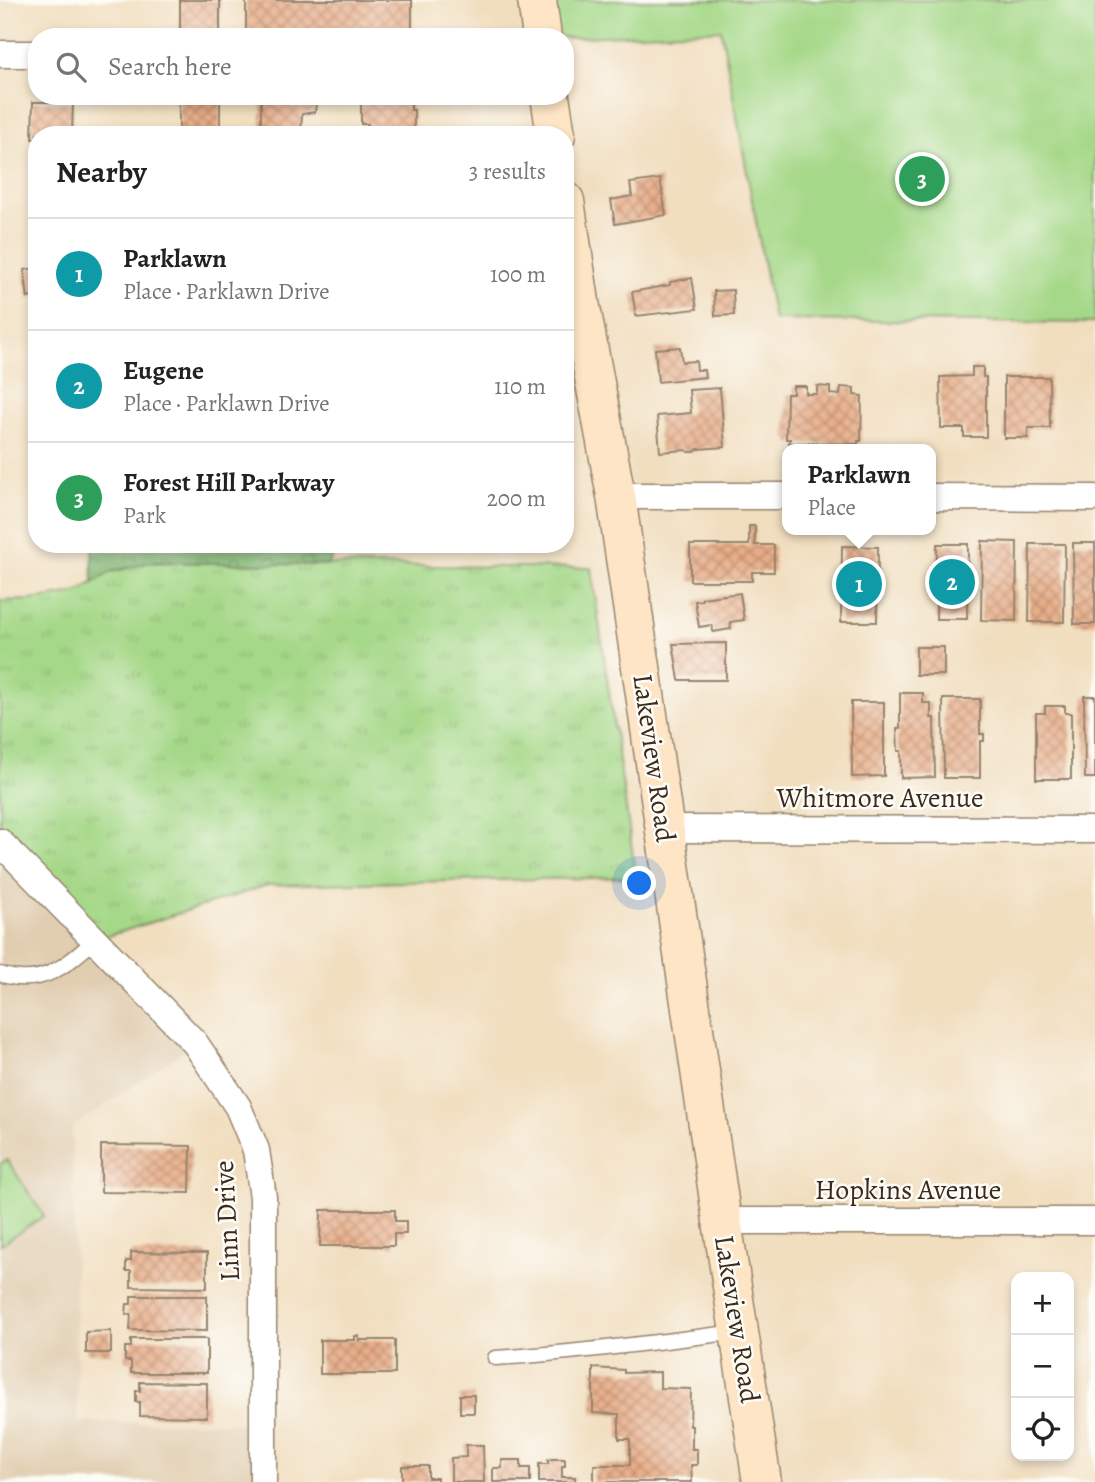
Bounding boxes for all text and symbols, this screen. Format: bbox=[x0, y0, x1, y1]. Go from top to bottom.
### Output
search box bbox=[28, 28, 574, 105]
icon: search bbox=[52, 48, 90, 86]
text: Search here bbox=[108, 49, 232, 84]
text: Nearby bbox=[56, 152, 147, 192]
pin: 3 bbox=[899, 153, 945, 205]
text: 3 results bbox=[469, 156, 546, 187]
text: Parklawn bbox=[123, 241, 227, 276]
text: 1 bbox=[75, 259, 83, 290]
text: 100 m bbox=[490, 259, 546, 290]
text: Place · Parklawn Drive bbox=[123, 276, 329, 307]
text: Eugene bbox=[123, 353, 204, 388]
text: 2 bbox=[73, 371, 85, 402]
text: 110 m bbox=[494, 371, 546, 402]
text: Place · Parklawn Drive bbox=[123, 388, 329, 419]
popup bbox=[782, 444, 936, 535]
text: Parklawn bbox=[807, 457, 911, 492]
text: Forest Hill Parkway bbox=[123, 465, 334, 500]
text: 3 bbox=[74, 483, 84, 514]
text: 200 m bbox=[487, 483, 546, 514]
text: Place bbox=[807, 492, 856, 523]
text: Park bbox=[123, 500, 166, 531]
pin: 2 bbox=[929, 556, 975, 608]
pin: 1 bbox=[836, 558, 882, 610]
street label: Lakeview Road bbox=[623, 671, 685, 846]
street label: Whitmore Avenue bbox=[775, 779, 984, 817]
your location bbox=[622, 866, 656, 900]
street label: Linn Drive bbox=[205, 1159, 249, 1283]
street label: Hopkins Avenue bbox=[815, 1171, 1001, 1209]
street label: Lakeview Road bbox=[705, 1232, 769, 1407]
map controls bbox=[1011, 1272, 1074, 1461]
button: + bbox=[1011, 1272, 1074, 1335]
button: − bbox=[1011, 1335, 1074, 1398]
button: locate bbox=[1011, 1398, 1074, 1461]

